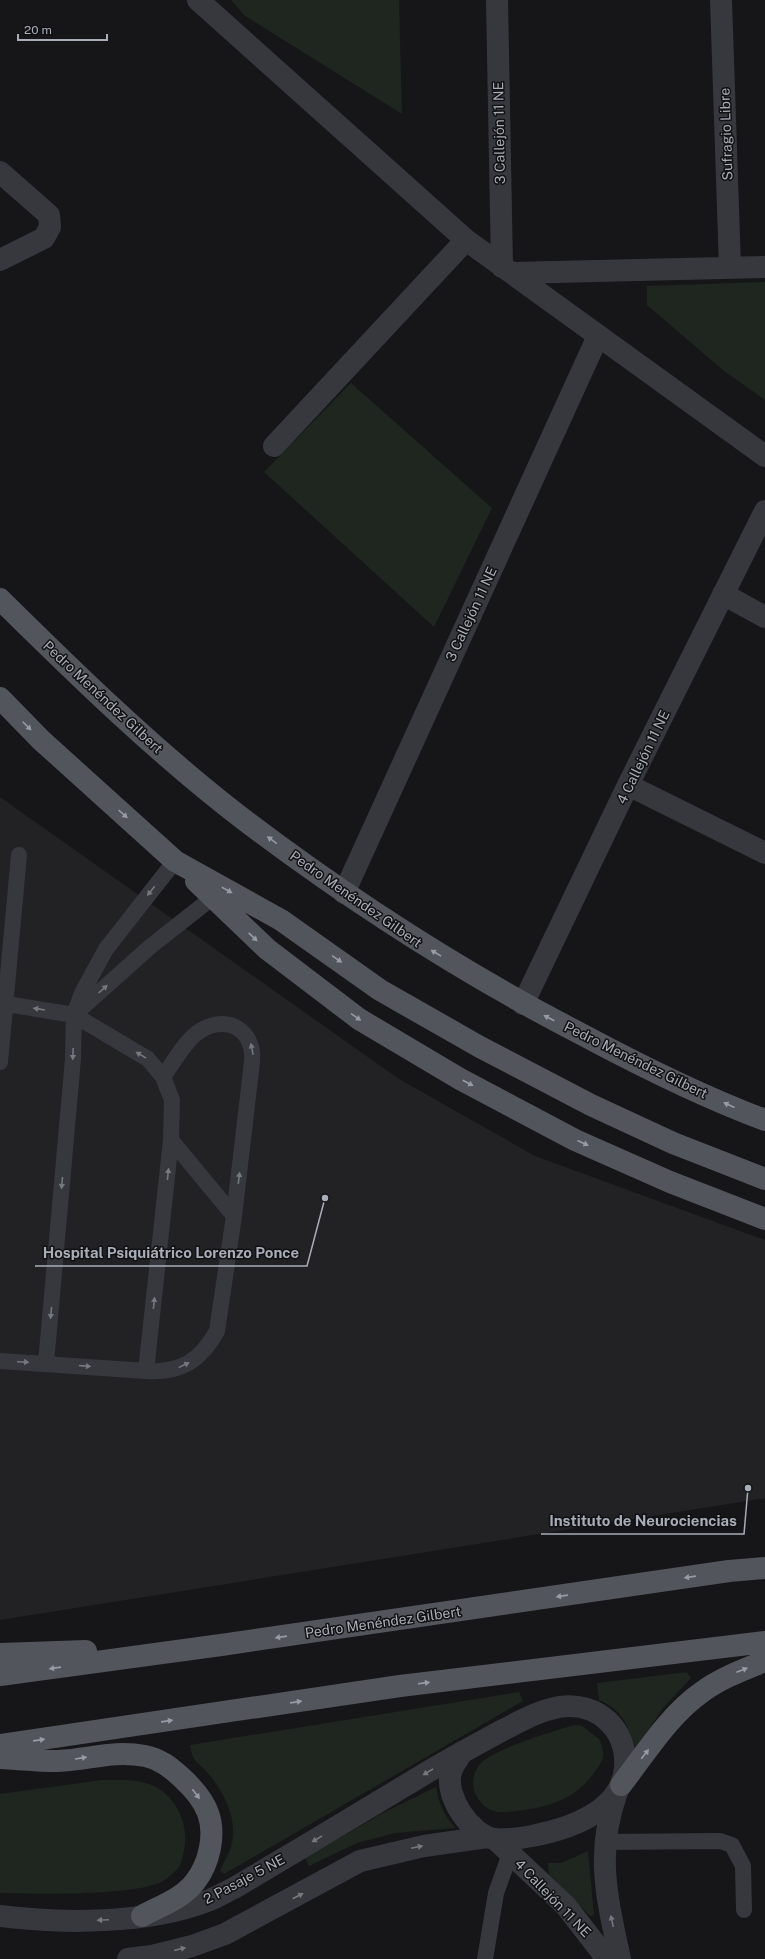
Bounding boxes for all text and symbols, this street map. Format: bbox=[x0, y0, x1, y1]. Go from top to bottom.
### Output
scale bar bbox=[18, 16, 107, 42]
text: 20 m bbox=[24, 23, 52, 37]
street label: 3 Callejón 11 NE bbox=[490, 82, 508, 184]
street label: Sufragio Libre bbox=[716, 87, 736, 181]
street label: 3 Callejón 11 NE bbox=[442, 564, 500, 664]
street label: Pedro Menéndez Gilbert bbox=[40, 638, 166, 756]
street label: 4 Callejón 11 NE bbox=[613, 707, 673, 807]
one-way arrow bbox=[22, 721, 32, 731]
one-way arrow bbox=[118, 809, 128, 819]
one-way arrow bbox=[267, 836, 277, 844]
street label: Pedro Menéndez Gilbert bbox=[287, 847, 425, 951]
one-way arrow bbox=[147, 886, 155, 897]
one-way arrow bbox=[222, 886, 233, 893]
one-way arrow bbox=[248, 932, 258, 942]
one-way arrow bbox=[430, 950, 442, 957]
one-way arrow bbox=[332, 955, 342, 963]
one-way arrow bbox=[98, 985, 107, 994]
one-way arrow bbox=[33, 1006, 46, 1012]
one-way arrow bbox=[350, 1013, 361, 1021]
one-way arrow bbox=[544, 1015, 555, 1021]
street label: Pedro Menéndez Gilbert bbox=[562, 1018, 710, 1102]
one-way arrow bbox=[248, 1042, 254, 1055]
one-way arrow bbox=[70, 1048, 76, 1061]
one-way arrow bbox=[135, 1052, 147, 1059]
one-way arrow bbox=[462, 1079, 474, 1086]
one-way arrow bbox=[724, 1102, 735, 1108]
one-way arrow bbox=[577, 1140, 588, 1146]
one-way arrow bbox=[164, 1168, 171, 1180]
one-way arrow bbox=[235, 1172, 242, 1184]
one-way arrow bbox=[59, 1177, 65, 1189]
callout: Hospital Psiquiátrico Lorenzo Ponce bbox=[35, 1239, 307, 1266]
text: Hospital Psiquiátrico Lorenzo Ponce bbox=[43, 1244, 299, 1261]
one-way arrow bbox=[150, 1297, 157, 1309]
one-way arrow bbox=[47, 1307, 54, 1319]
one-way arrow bbox=[17, 1358, 29, 1365]
one-way arrow bbox=[178, 1362, 190, 1368]
one-way arrow bbox=[79, 1363, 91, 1369]
callout: Instituto de Neurociencias bbox=[541, 1507, 744, 1534]
text: Instituto de Neurociencias bbox=[549, 1512, 737, 1529]
one-way arrow bbox=[684, 1574, 696, 1580]
one-way arrow bbox=[556, 1593, 568, 1599]
street label: Pedro Menéndez Gilbert bbox=[304, 1603, 462, 1641]
one-way arrow bbox=[275, 1634, 287, 1640]
one-way arrow bbox=[49, 1665, 61, 1671]
one-way arrow bbox=[737, 1667, 749, 1673]
one-way arrow bbox=[418, 1680, 431, 1686]
one-way arrow bbox=[290, 1699, 302, 1705]
one-way arrow bbox=[161, 1718, 173, 1724]
one-way arrow bbox=[33, 1737, 45, 1743]
one-way arrow bbox=[641, 1748, 649, 1759]
one-way arrow bbox=[75, 1754, 87, 1760]
one-way arrow bbox=[422, 1769, 434, 1776]
one-way arrow bbox=[192, 1788, 201, 1799]
one-way arrow bbox=[311, 1835, 323, 1842]
one-way arrow bbox=[411, 1844, 423, 1850]
street label: 2 Pasaje 5 NE bbox=[201, 1851, 287, 1907]
street label: 4 Callejón 11 NE bbox=[512, 1856, 594, 1940]
one-way arrow bbox=[292, 1892, 303, 1899]
one-way arrow bbox=[608, 1915, 614, 1927]
one-way arrow bbox=[97, 1916, 109, 1923]
one-way arrow bbox=[174, 1946, 186, 1952]

